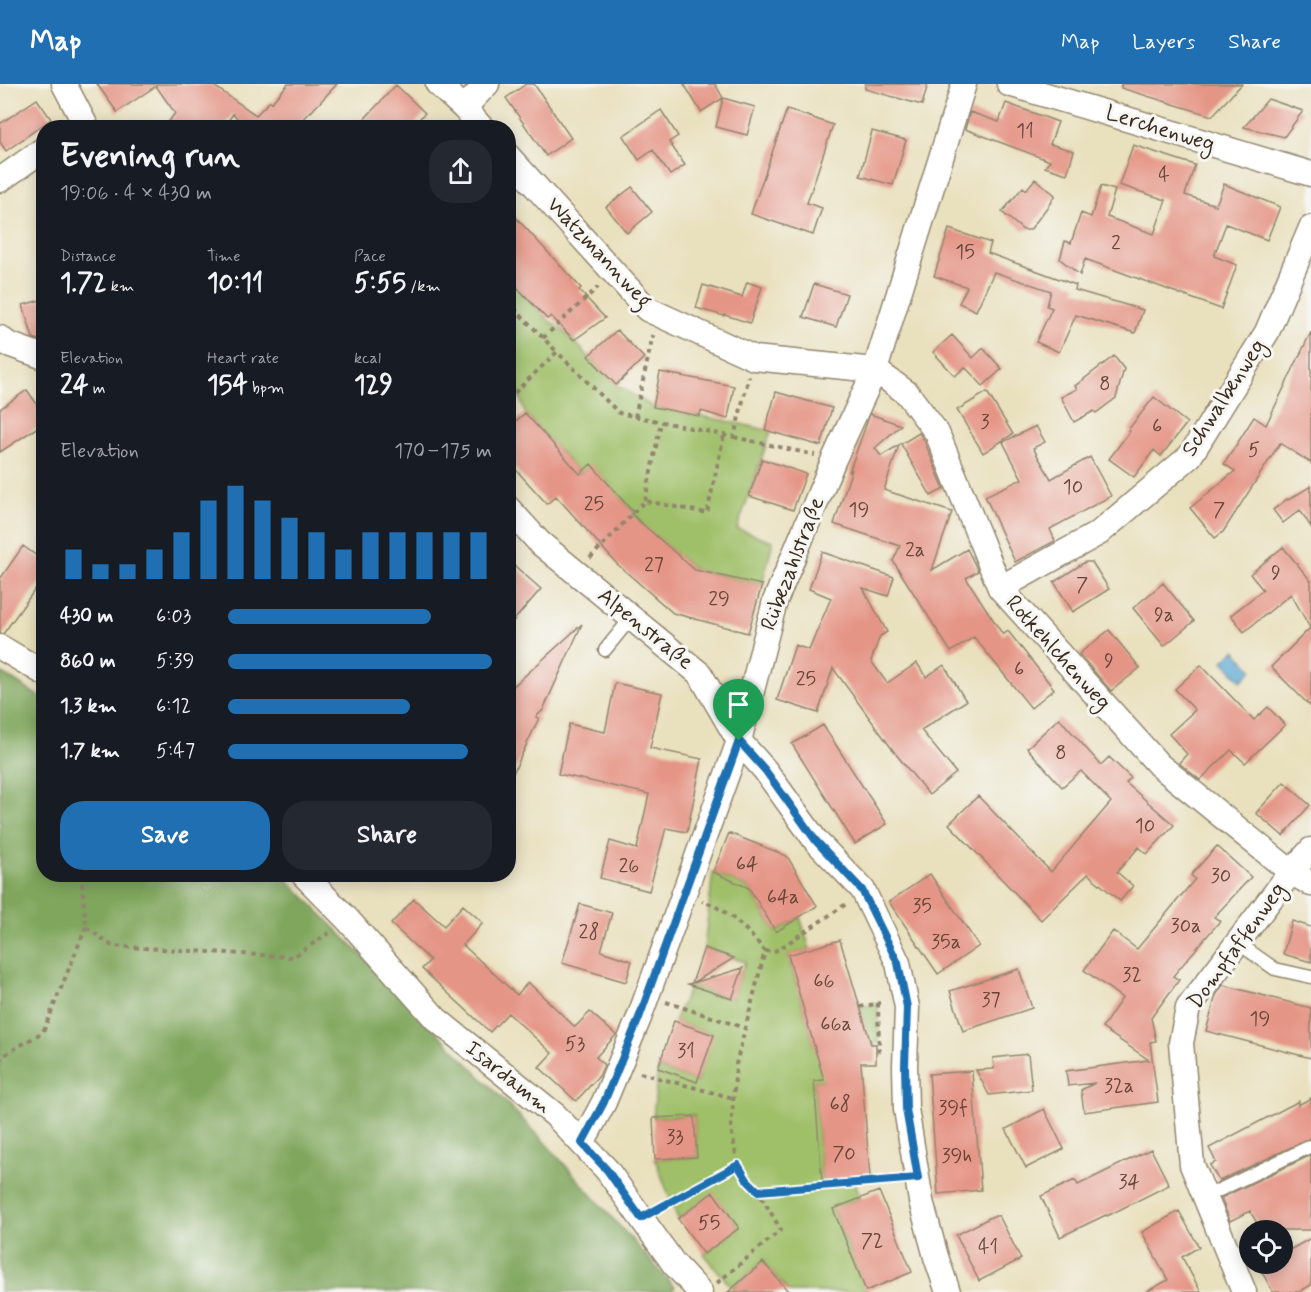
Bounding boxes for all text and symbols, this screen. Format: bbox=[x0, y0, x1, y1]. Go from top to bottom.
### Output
text: Map bbox=[30, 24, 81, 61]
text: Map bbox=[1061, 28, 1099, 56]
text: Layers bbox=[1132, 28, 1195, 56]
text: Share bbox=[1228, 28, 1281, 56]
street label: Lerchenweg bbox=[1101, 99, 1218, 162]
house number: 11 bbox=[1016, 118, 1034, 145]
text: Evening run bbox=[60, 135, 240, 179]
button: share bbox=[429, 140, 492, 203]
house number: 4 bbox=[1158, 162, 1170, 189]
text: 19:06 · 4 × 430 m bbox=[60, 180, 212, 207]
street label: Watzmannweg bbox=[538, 191, 658, 317]
house number: 2 bbox=[1111, 230, 1121, 257]
house number: 15 bbox=[955, 239, 975, 266]
text: Distance bbox=[60, 246, 116, 267]
text: Time bbox=[207, 246, 241, 267]
text: Pace bbox=[354, 246, 386, 267]
text: 1.72 bbox=[60, 267, 107, 301]
text: 10:11 bbox=[207, 267, 263, 301]
text: 5:55 bbox=[354, 267, 406, 301]
text: km bbox=[107, 276, 134, 297]
text: /km bbox=[406, 276, 441, 297]
street label: Schwalbenweg bbox=[1176, 334, 1275, 464]
text: Elevation bbox=[60, 348, 123, 369]
text: Heart rate bbox=[207, 348, 279, 369]
text: kcal bbox=[354, 348, 381, 369]
text: 24 bbox=[60, 369, 89, 403]
text: 154 bbox=[207, 369, 248, 403]
text: 129 bbox=[354, 369, 393, 403]
house number: 8 bbox=[1099, 371, 1111, 398]
text: m bbox=[89, 378, 106, 399]
text: bpm bbox=[248, 378, 284, 399]
house number: 3 bbox=[980, 409, 990, 436]
house number: 6 bbox=[1152, 413, 1162, 440]
house number: 5 bbox=[1248, 437, 1260, 464]
text: Elevation bbox=[60, 438, 139, 465]
text: 170–175 m bbox=[394, 438, 492, 465]
house number: 10 bbox=[1063, 474, 1083, 501]
house number: 25 bbox=[584, 491, 604, 518]
street label: Rübezahlstraße bbox=[755, 493, 831, 635]
house number: 19 bbox=[849, 497, 869, 524]
house number: 7 bbox=[1213, 497, 1225, 524]
house number: 2a bbox=[905, 537, 925, 564]
house number: 27 bbox=[644, 552, 664, 579]
house number: 9 bbox=[1271, 560, 1281, 587]
house number: 7 bbox=[1076, 572, 1088, 599]
street label: Alpenstraße bbox=[591, 582, 699, 676]
house number: 29 bbox=[708, 586, 730, 613]
street label: Rotkehlchenweg bbox=[997, 590, 1117, 718]
house number: 9a bbox=[1154, 602, 1174, 629]
text: 430 m bbox=[60, 603, 113, 630]
text: 6:03 bbox=[156, 603, 191, 630]
text: 860 m bbox=[60, 648, 116, 675]
text: 5:39 bbox=[156, 648, 194, 675]
house number: 9 bbox=[1104, 648, 1114, 675]
house number: 6 bbox=[1014, 656, 1024, 683]
house number: 25 bbox=[796, 666, 816, 693]
pin bbox=[713, 679, 764, 741]
icon: arrive bbox=[722, 688, 755, 721]
text: 1.3 km bbox=[60, 693, 117, 720]
text: 6:12 bbox=[156, 693, 191, 720]
text: 1.7 km bbox=[60, 738, 120, 765]
text: 5:47 bbox=[156, 738, 195, 765]
house number: 8 bbox=[1055, 740, 1067, 767]
button: Save bbox=[60, 801, 270, 870]
button: Share bbox=[282, 801, 492, 870]
house number: 10 bbox=[1135, 813, 1155, 840]
house number: 64 bbox=[736, 851, 758, 878]
house number: 26 bbox=[619, 853, 639, 880]
house number: 30 bbox=[1211, 863, 1231, 890]
street label: Dompfaffenweg bbox=[1182, 877, 1295, 1017]
house number: 64a bbox=[767, 884, 799, 911]
house number: 35 bbox=[912, 893, 932, 920]
house number: 30a bbox=[1171, 913, 1201, 940]
house number: 28 bbox=[579, 919, 599, 946]
house number: 35a bbox=[931, 929, 961, 956]
house number: 32 bbox=[1122, 962, 1142, 989]
house number: 66 bbox=[813, 968, 835, 995]
house number: 37 bbox=[981, 987, 1001, 1014]
house number: 19 bbox=[1250, 1006, 1270, 1033]
house number: 66a bbox=[820, 1011, 852, 1038]
house number: 53 bbox=[565, 1031, 585, 1058]
street label: Isardamm bbox=[459, 1035, 557, 1121]
house number: 31 bbox=[677, 1038, 695, 1065]
house number: 32a bbox=[1104, 1073, 1134, 1100]
house number: 68 bbox=[829, 1091, 851, 1118]
house number: 39f bbox=[938, 1095, 968, 1122]
house number: 33 bbox=[666, 1124, 684, 1151]
house number: 70 bbox=[832, 1141, 856, 1168]
house number: 39h bbox=[942, 1143, 972, 1170]
house number: 34 bbox=[1118, 1169, 1140, 1196]
house number: 55 bbox=[698, 1210, 720, 1237]
map controls bbox=[1239, 1220, 1293, 1274]
button: locate bbox=[1239, 1220, 1293, 1274]
house number: 72 bbox=[861, 1228, 883, 1255]
house number: 41 bbox=[978, 1234, 998, 1261]

